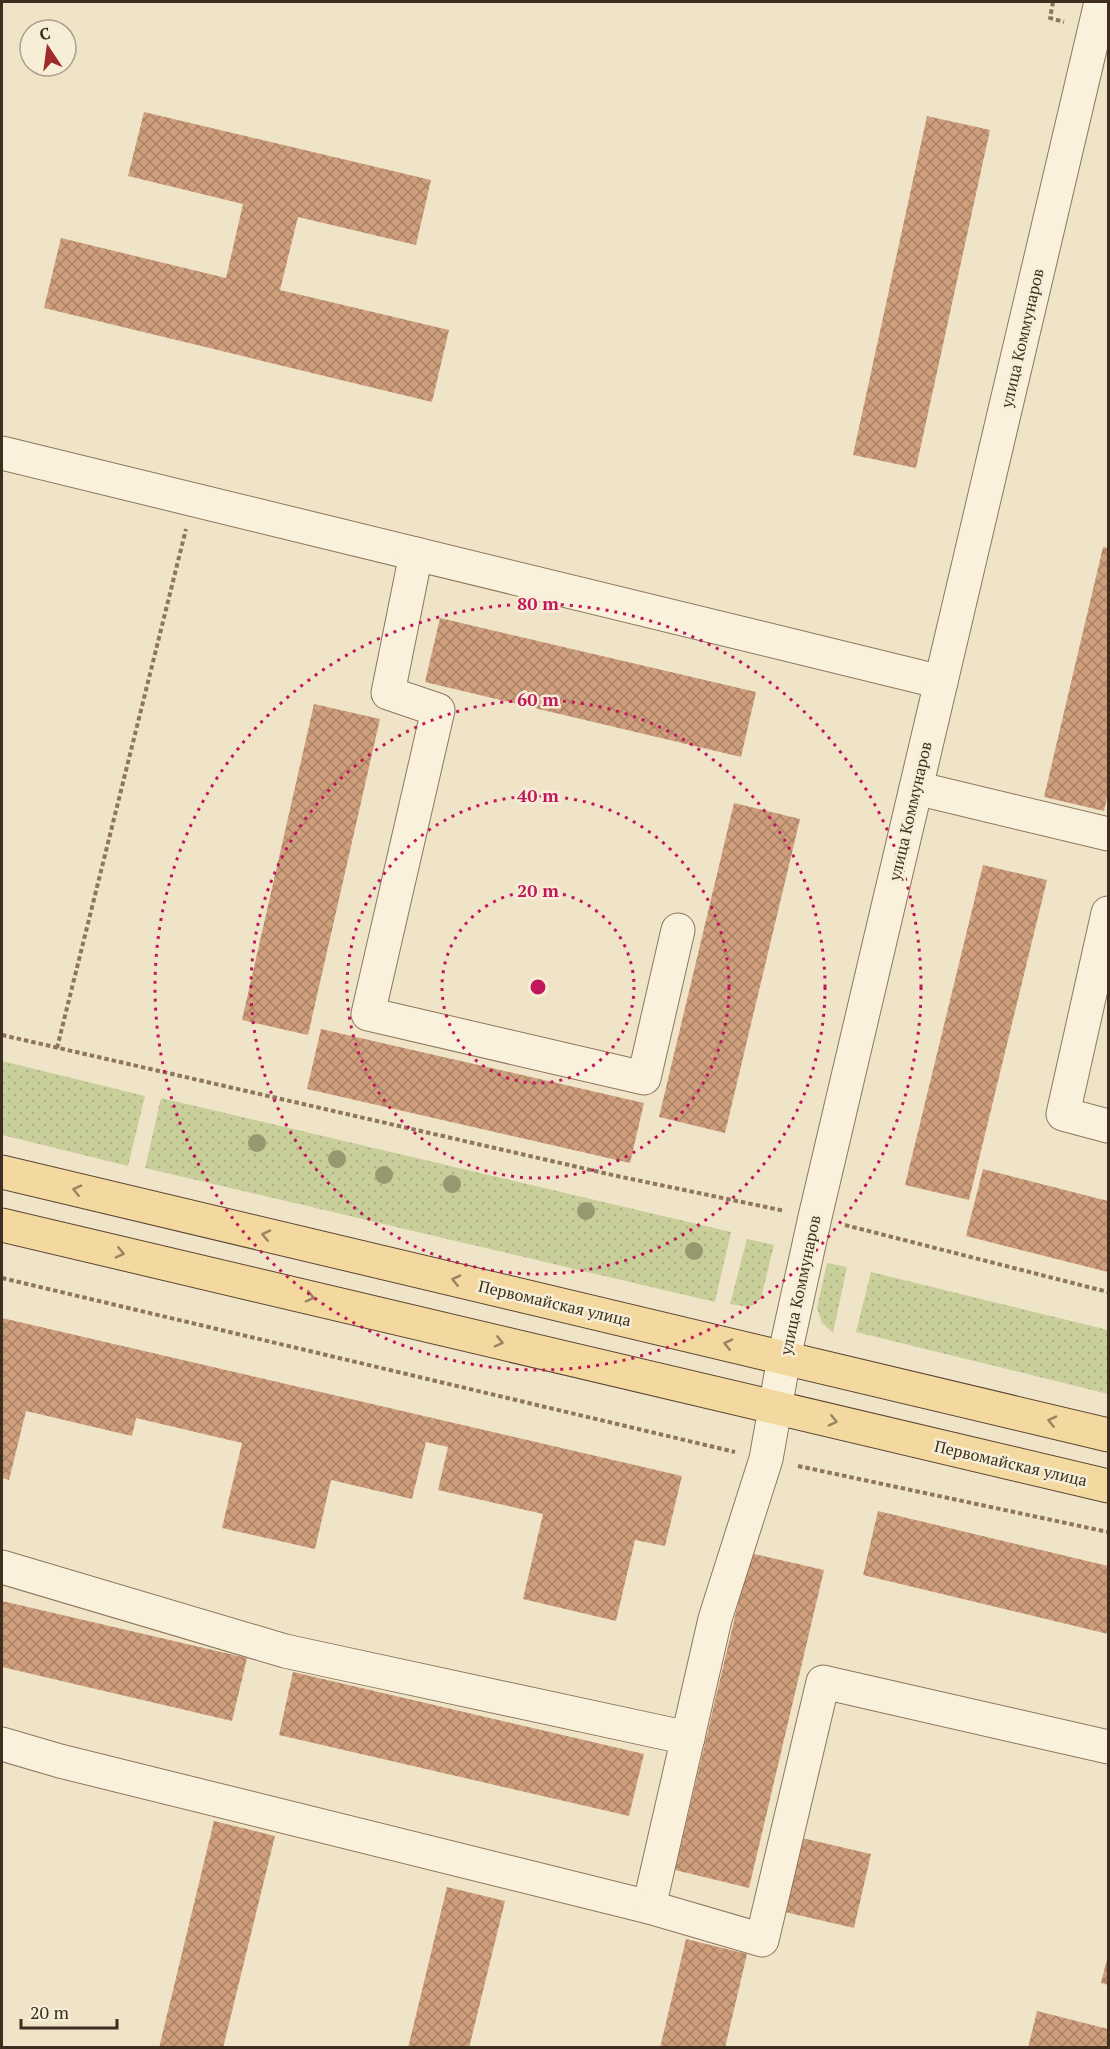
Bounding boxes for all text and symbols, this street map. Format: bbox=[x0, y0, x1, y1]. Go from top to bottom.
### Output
north arrow bbox=[18, 18, 78, 78]
text: С bbox=[37, 21, 52, 45]
street label: улица Коммунаров bbox=[995, 266, 1049, 411]
text: 80 m bbox=[517, 591, 559, 615]
text: 60 m bbox=[517, 687, 559, 711]
street label: улица Коммунаров bbox=[883, 739, 937, 884]
text: 40 m bbox=[517, 783, 559, 807]
text: 20 m bbox=[517, 878, 559, 902]
centre of rings bbox=[528, 977, 548, 997]
one-way arrow bbox=[72, 1184, 82, 1197]
street label: улица Коммунаров bbox=[774, 1213, 826, 1358]
one-way arrow bbox=[262, 1229, 272, 1242]
one-way arrow bbox=[115, 1245, 125, 1258]
one-way arrow bbox=[451, 1274, 461, 1287]
street label: Первомайская улица bbox=[476, 1275, 634, 1331]
one-way arrow bbox=[304, 1290, 314, 1303]
one-way arrow bbox=[494, 1334, 504, 1347]
one-way arrow bbox=[723, 1339, 733, 1352]
one-way arrow bbox=[828, 1413, 838, 1426]
one-way arrow bbox=[1047, 1416, 1057, 1429]
street label: Первомайская улица bbox=[932, 1435, 1090, 1491]
scale bar bbox=[21, 1992, 117, 2030]
text: 20 m bbox=[30, 2000, 70, 2024]

